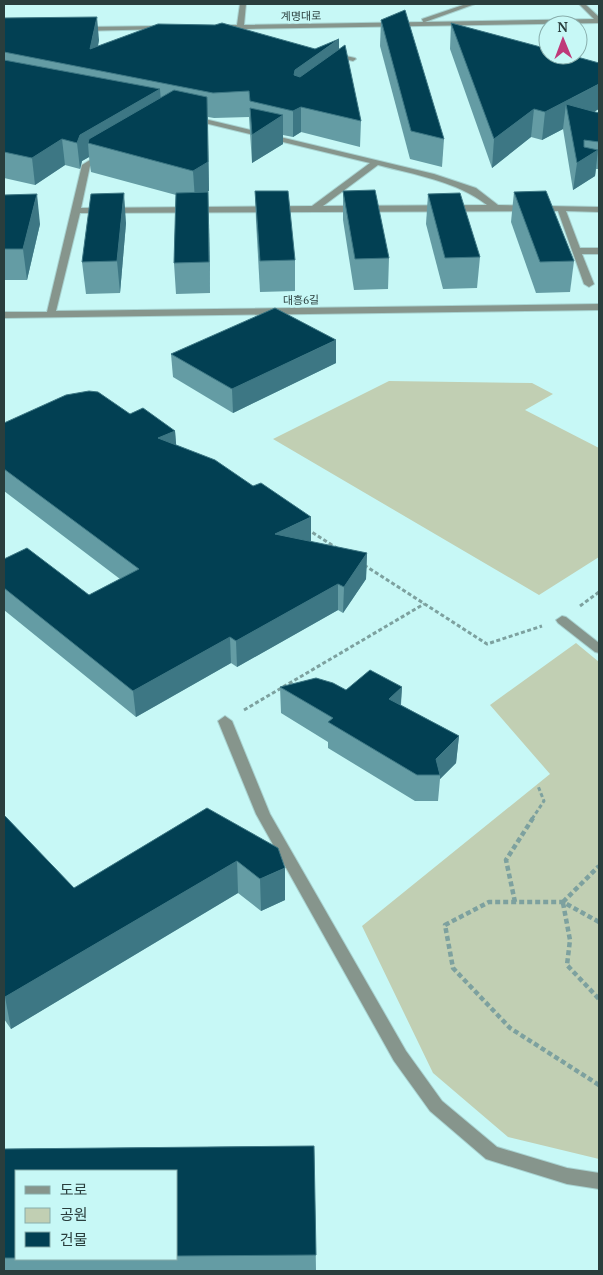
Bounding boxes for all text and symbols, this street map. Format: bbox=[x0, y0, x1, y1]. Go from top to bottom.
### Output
street label: 계명대로 bbox=[281, 9, 321, 23]
north arrow bbox=[538, 15, 588, 65]
text: N bbox=[557, 17, 569, 36]
street label: 대흥6길 bbox=[283, 293, 319, 307]
legend bbox=[15, 1170, 178, 1260]
text: 도로 bbox=[60, 1179, 88, 1199]
text: 공원 bbox=[60, 1204, 88, 1224]
text: 건물 bbox=[60, 1229, 88, 1249]

